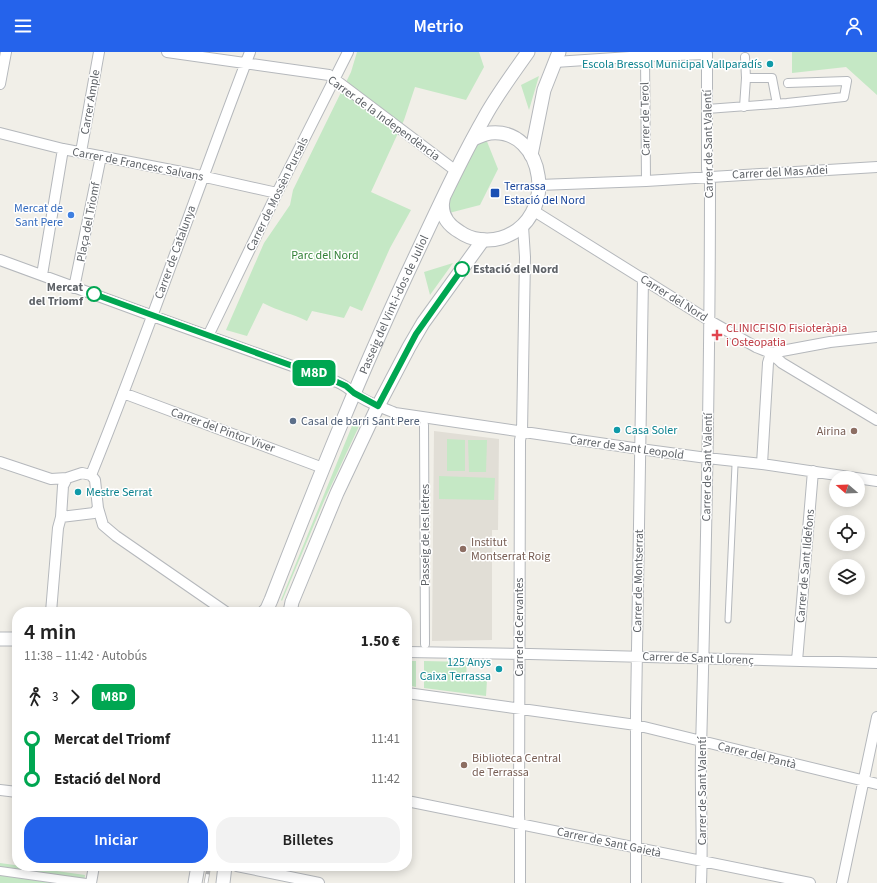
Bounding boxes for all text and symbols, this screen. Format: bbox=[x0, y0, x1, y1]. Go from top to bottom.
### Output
text: Metrio bbox=[413, 14, 464, 39]
icon: menu bbox=[12, 15, 34, 37]
icon: person bbox=[843, 15, 865, 37]
place label: Escola Bressol Municipal Vallparadís bbox=[582, 56, 762, 73]
marker: Escola Bressol Municipal Vallparadís bbox=[765, 59, 775, 69]
street label: Carrer Ample bbox=[76, 68, 105, 136]
street label: Carrer de la Independència bbox=[324, 72, 443, 165]
street label: Carrer de Terol bbox=[636, 82, 655, 156]
street label: Carrer de Sant Valentí bbox=[699, 88, 718, 198]
street label: Carrer de Mossèn Pursals bbox=[242, 134, 313, 254]
street label: Carrer de Francesc Salvans bbox=[71, 143, 205, 186]
street label: Carrer del Mas Adei bbox=[732, 161, 828, 183]
place label: Terrassa Estació del Nord bbox=[504, 178, 585, 209]
street label: Plaça del Triomf bbox=[72, 180, 105, 263]
marker: Terrassa Estació del Nord bbox=[489, 187, 501, 199]
place label: Mercat de Sant Pere bbox=[14, 200, 63, 231]
street label: Carrer de Catalunya bbox=[151, 203, 200, 301]
marker: Mercat de Sant Pere bbox=[66, 210, 76, 220]
street label: Passeig del Vint-i-dos de Juliol bbox=[355, 232, 433, 377]
park label: Parc del Nord bbox=[291, 247, 359, 264]
marker: Estació del Nord bbox=[454, 261, 470, 277]
place label: Estació del Nord bbox=[473, 261, 559, 278]
street label: Carrer del Nord bbox=[637, 271, 711, 326]
place label: Mercat del Triomf bbox=[29, 279, 84, 310]
marker: Mercat del Triomf bbox=[86, 286, 102, 302]
place label: CLINICFISIO Fisioteràpia i Osteopatia bbox=[726, 320, 847, 351]
marker: CLINICFISIO Fisioteràpia i Osteopatia bbox=[711, 329, 723, 341]
line badge: M8D bbox=[291, 360, 337, 386]
text: M8D bbox=[301, 363, 327, 383]
street label: Carrer del Pintor Viver bbox=[168, 404, 278, 458]
street label: Carrer de Sant Valentí bbox=[698, 411, 717, 521]
place label: Casal de barri Sant Pere bbox=[301, 413, 420, 430]
marker: Casal de barri Sant Pere bbox=[288, 416, 298, 426]
place label: Casa Soler bbox=[625, 422, 678, 439]
place label: Airina bbox=[817, 423, 846, 440]
marker: Casa Soler bbox=[612, 425, 622, 435]
marker: Airina bbox=[849, 426, 859, 436]
street label: Carrer de Sant Leopold bbox=[569, 431, 685, 464]
north arrow bbox=[829, 471, 865, 507]
map controls bbox=[829, 471, 865, 595]
place label: Mestre Serrat bbox=[86, 484, 152, 501]
street label: Passeig de les lletres bbox=[417, 484, 434, 586]
marker: Mestre Serrat bbox=[73, 487, 83, 497]
street label: Carrer de Sant Ildefons bbox=[792, 508, 819, 624]
button: locate bbox=[829, 515, 865, 551]
street label: Carrer de Montserrat bbox=[629, 529, 648, 633]
place label: Institut Montserrat Roig bbox=[471, 534, 550, 565]
marker: Institut Montserrat Roig bbox=[458, 544, 468, 554]
button: layers bbox=[829, 559, 865, 595]
street label: Carrer de Cervantes bbox=[511, 578, 528, 676]
text: 4 min bbox=[24, 616, 76, 648]
text: 1.50 € bbox=[361, 631, 400, 652]
text: 11:38 – 11:42 · Autobús bbox=[24, 647, 147, 665]
street label: Carrer de Sant Llorenç bbox=[642, 648, 755, 669]
place label: 125 Anys Caixa Terrassa bbox=[420, 654, 491, 685]
marker: 125 Anys Caixa Terrassa bbox=[494, 664, 504, 674]
icon: walk bbox=[24, 686, 46, 708]
icon: forward bbox=[64, 686, 86, 708]
text: M8D bbox=[100, 687, 127, 707]
text: 3 bbox=[52, 688, 58, 706]
text: Mercat del Triomf bbox=[54, 729, 170, 750]
text: 11:41 bbox=[371, 730, 400, 748]
street label: Carrer de Sant Valentí bbox=[694, 736, 711, 845]
street label: Carrer del Pantà bbox=[716, 738, 798, 773]
place label: Biblioteca Central de Terrassa bbox=[472, 750, 561, 781]
marker: Biblioteca Central de Terrassa bbox=[459, 760, 469, 770]
text: Estació del Nord bbox=[54, 769, 161, 790]
text: 11:42 bbox=[371, 770, 400, 788]
button: Iniciar bbox=[24, 817, 208, 863]
button: Billetes bbox=[216, 817, 400, 863]
street label: Carrer de Sant Gaietà bbox=[555, 823, 663, 862]

